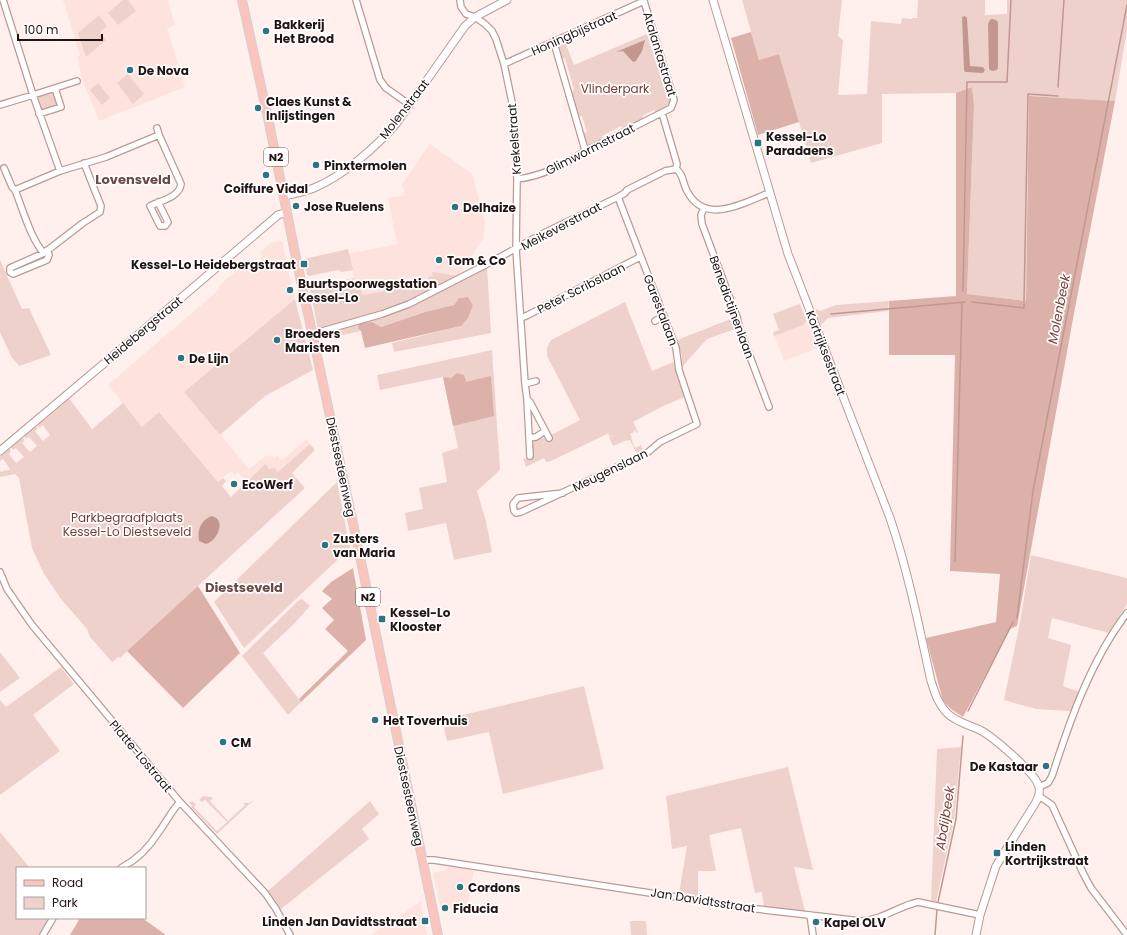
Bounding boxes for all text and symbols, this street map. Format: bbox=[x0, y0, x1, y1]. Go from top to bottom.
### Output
street label: Honingbijstraat bbox=[528, 6, 620, 60]
street label: Atalantastraat bbox=[639, 10, 681, 98]
scale bar bbox=[18, 16, 102, 42]
place label: Bakkerij Het Brood bbox=[274, 16, 334, 47]
text: 100 m bbox=[24, 21, 58, 38]
marker: Bakkerij Het Brood bbox=[261, 26, 271, 36]
place label: De Nova bbox=[138, 62, 189, 79]
marker: De Nova bbox=[125, 65, 135, 75]
street label: Molenstraat bbox=[375, 75, 433, 143]
park label: Vlinderpark bbox=[581, 80, 650, 97]
place label: Claes Kunst & Inlijstingen bbox=[266, 93, 352, 124]
marker: Claes Kunst & Inlijstingen bbox=[253, 103, 263, 113]
street label: Krekelstraat bbox=[503, 103, 525, 175]
street label: Glimwormstraat bbox=[543, 119, 637, 179]
place label: Kessel-Lo Paradaens bbox=[766, 128, 834, 159]
marker: Kessel-Lo Paradaens bbox=[753, 138, 763, 148]
road number: N2 bbox=[264, 148, 288, 166]
place label: Pinxtermolen bbox=[324, 157, 407, 174]
marker: Pinxtermolen bbox=[311, 160, 321, 170]
district label: Lovensveld bbox=[95, 170, 171, 189]
marker: Coiffure Vidal bbox=[261, 170, 271, 180]
place label: Coiffure Vidal bbox=[224, 180, 308, 197]
place label: Jose Ruelens bbox=[304, 198, 385, 215]
street label: Meikeverstraat bbox=[518, 198, 604, 254]
place label: Delhaize bbox=[463, 199, 516, 216]
marker: Jose Ruelens bbox=[291, 201, 301, 211]
marker: Delhaize bbox=[450, 202, 460, 212]
place label: Tom & Co bbox=[447, 252, 506, 269]
street label: Benedictijnenlaan bbox=[706, 253, 758, 361]
marker: Tom & Co bbox=[434, 255, 444, 265]
place label: Kessel-Lo Heidebergstraat bbox=[131, 256, 296, 273]
street label: Peter Scribslaan bbox=[534, 258, 628, 318]
marker: Kessel-Lo Heidebergstraat bbox=[299, 259, 309, 269]
water label: Molenbeek bbox=[1043, 271, 1075, 346]
street label: Garestalaan bbox=[640, 272, 682, 348]
place label: Buurtspoorwegstation Kessel-Lo bbox=[298, 275, 437, 306]
marker: Buurtspoorwegstation Kessel-Lo bbox=[285, 285, 295, 295]
street label: Heidebergstraat bbox=[100, 292, 186, 368]
street label: Kortrijksestraat bbox=[802, 308, 850, 398]
place label: Broeders Maristen bbox=[285, 325, 341, 356]
marker: Broeders Maristen bbox=[272, 335, 282, 345]
place label: De Lijn bbox=[189, 350, 229, 367]
marker: De Lijn bbox=[176, 353, 186, 363]
street label: Diestsesteenweg bbox=[322, 415, 360, 519]
street label: Meugenslaan bbox=[570, 444, 650, 496]
place label: EcoWerf bbox=[242, 476, 294, 493]
marker: EcoWerf bbox=[229, 479, 239, 489]
park label: Parkbegraafplaats Kessel-Lo Diestseveld bbox=[63, 509, 191, 540]
place label: Zusters van Maria bbox=[333, 530, 395, 561]
marker: Zusters van Maria bbox=[320, 540, 330, 550]
district label: Diestseveld bbox=[205, 578, 283, 597]
road number: N2 bbox=[356, 588, 380, 606]
place label: Kessel-Lo Klooster bbox=[390, 604, 451, 635]
marker: Kessel-Lo Klooster bbox=[377, 614, 387, 624]
place label: Het Toverhuis bbox=[383, 712, 468, 729]
marker: Het Toverhuis bbox=[370, 715, 380, 725]
street label: Platte-Lostraat bbox=[106, 716, 176, 796]
place label: CM bbox=[231, 734, 251, 751]
marker: CM bbox=[218, 737, 228, 747]
street label: Diestsesteenweg bbox=[390, 744, 428, 848]
place label: De Kastaar bbox=[970, 758, 1038, 775]
marker: De Kastaar bbox=[1041, 761, 1051, 771]
water label: Abdijbeek bbox=[930, 783, 960, 852]
place label: Linden Kortrijkstraat bbox=[1005, 838, 1089, 869]
marker: Linden Kortrijkstraat bbox=[992, 848, 1002, 858]
legend bbox=[16, 867, 146, 919]
text: Road bbox=[52, 874, 83, 891]
place label: Cordons bbox=[468, 879, 521, 896]
marker: Cordons bbox=[455, 882, 465, 892]
street label: Jan Davidtsstraat bbox=[649, 883, 757, 917]
text: Park bbox=[52, 894, 79, 911]
place label: Fiducia bbox=[453, 900, 498, 917]
marker: Fiducia bbox=[440, 903, 450, 913]
place label: Linden Jan Davidtsstraat bbox=[262, 913, 417, 930]
place label: Kapel OLV bbox=[824, 914, 886, 931]
marker: Linden Jan Davidtsstraat bbox=[420, 916, 430, 926]
marker: Kapel OLV bbox=[811, 917, 821, 927]

